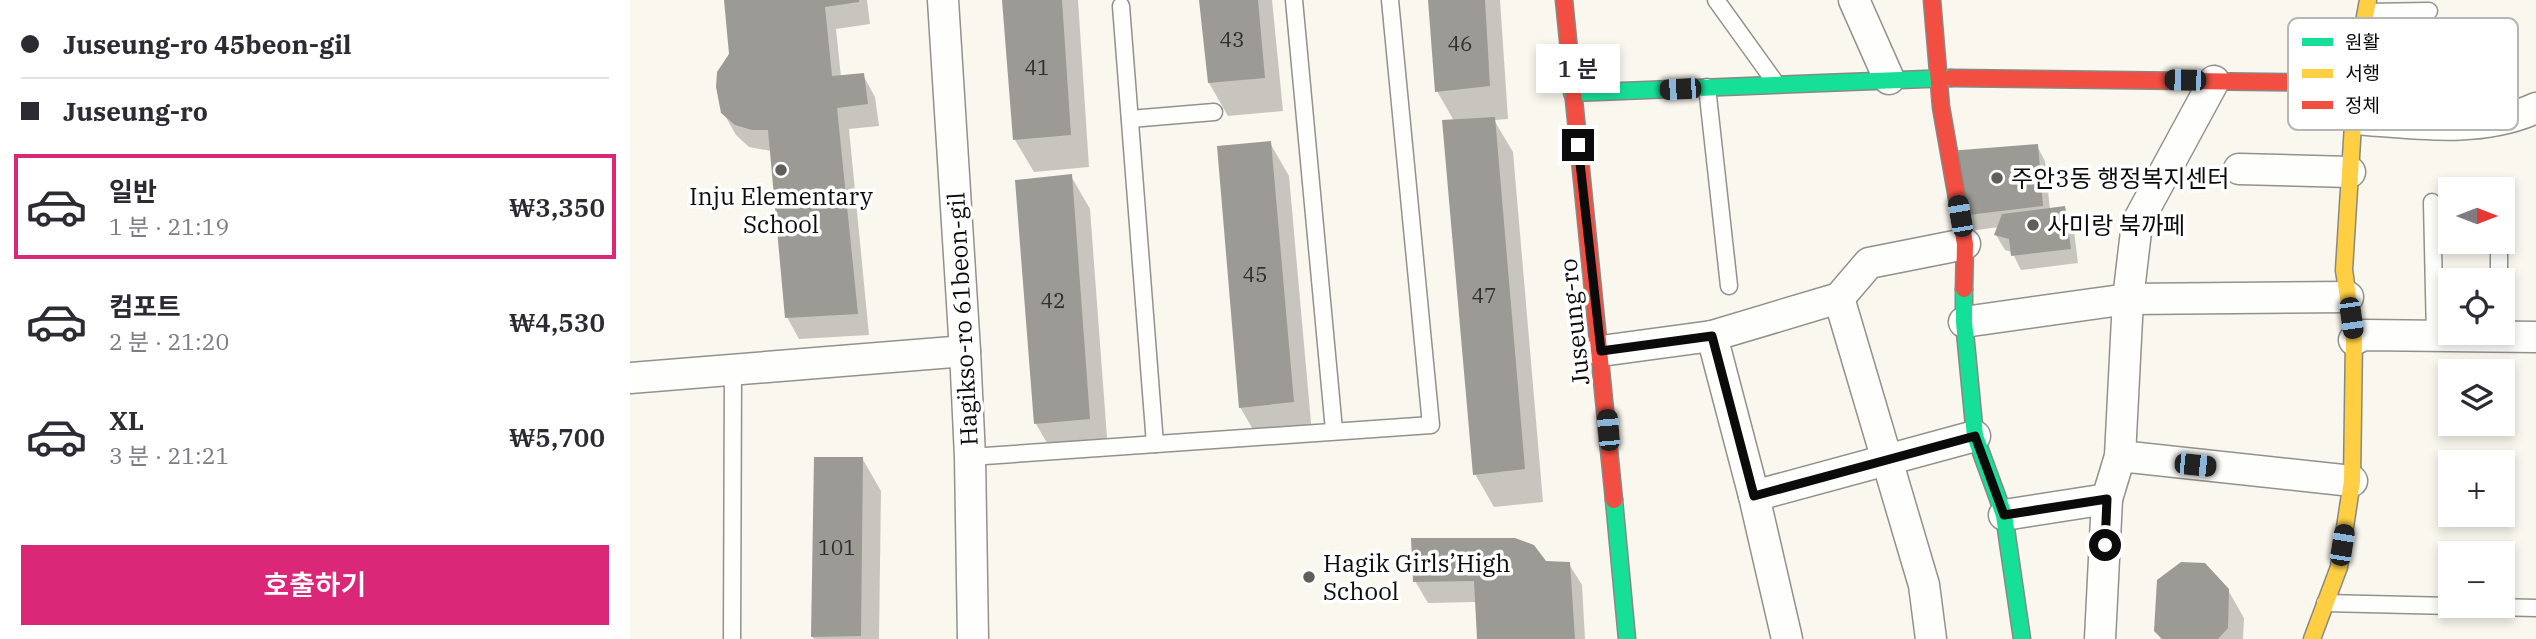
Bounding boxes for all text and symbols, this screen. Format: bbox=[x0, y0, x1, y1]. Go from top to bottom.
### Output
legend bbox=[2288, 18, 2518, 130]
house number: 43 bbox=[1219, 25, 1245, 53]
text: Juseung-ro 45beon-gil bbox=[63, 27, 351, 61]
house number: 46 bbox=[1447, 29, 1473, 57]
text: 원활 bbox=[2345, 30, 2380, 54]
callout: 1 분 bbox=[1536, 44, 1620, 92]
house number: 41 bbox=[1024, 53, 1050, 81]
text: 1 분 bbox=[1558, 53, 1598, 83]
text: 서행 bbox=[2345, 61, 2380, 85]
car bbox=[2164, 69, 2207, 91]
car bbox=[1659, 77, 1702, 101]
text: 정체 bbox=[2345, 93, 2380, 117]
text: Juseung-ro bbox=[63, 94, 208, 128]
route end bbox=[1562, 129, 1594, 161]
marker: Inju Elementary School bbox=[773, 162, 789, 178]
place label: 주안3동 행정복지센터 bbox=[2011, 162, 2230, 194]
marker: 주안3동 행정복지센터 bbox=[1989, 170, 2005, 186]
text: 일반 bbox=[109, 174, 157, 208]
icon: car bbox=[25, 175, 88, 238]
north arrow bbox=[2438, 177, 2515, 254]
map controls bbox=[2438, 177, 2515, 618]
place label: Inju Elementary School bbox=[689, 180, 873, 240]
text: ₩3,350 bbox=[509, 190, 605, 224]
street label: Hagikso-ro 61beon-gil bbox=[939, 191, 985, 447]
car bbox=[1947, 193, 1974, 239]
place label: 사미랑 북까페 bbox=[2047, 209, 2185, 241]
text: 1 분 · 21:19 bbox=[109, 211, 229, 241]
marker: 사미랑 북까페 bbox=[2025, 217, 2041, 233]
street label: Juseung-ro bbox=[1551, 257, 1597, 387]
house number: 45 bbox=[1242, 260, 1268, 288]
button: locate bbox=[2438, 268, 2515, 345]
house number: 47 bbox=[1471, 281, 1497, 309]
house number: 42 bbox=[1040, 286, 1066, 314]
text: 컴포트 bbox=[109, 289, 181, 323]
icon: car bbox=[25, 290, 88, 353]
car bbox=[2338, 296, 2365, 340]
text: ₩4,530 bbox=[509, 305, 605, 339]
text: 2 분 · 21:20 bbox=[109, 326, 229, 356]
button: layers bbox=[2438, 359, 2515, 436]
text: XL bbox=[109, 403, 144, 437]
icon: car bbox=[25, 405, 88, 468]
car bbox=[1596, 408, 1621, 452]
text: ₩5,700 bbox=[509, 420, 605, 454]
text: 3 분 · 21:21 bbox=[109, 440, 229, 470]
button: + bbox=[2438, 450, 2515, 527]
car bbox=[2174, 452, 2217, 478]
car bbox=[2329, 523, 2356, 567]
route start bbox=[2089, 529, 2121, 561]
house number: 101 bbox=[818, 533, 856, 561]
button: − bbox=[2438, 541, 2515, 618]
button: 호출하기 bbox=[21, 545, 609, 625]
place label: Hagik Girls’High School bbox=[1323, 547, 1510, 607]
marker: Hagik Girls’High School bbox=[1301, 569, 1317, 585]

